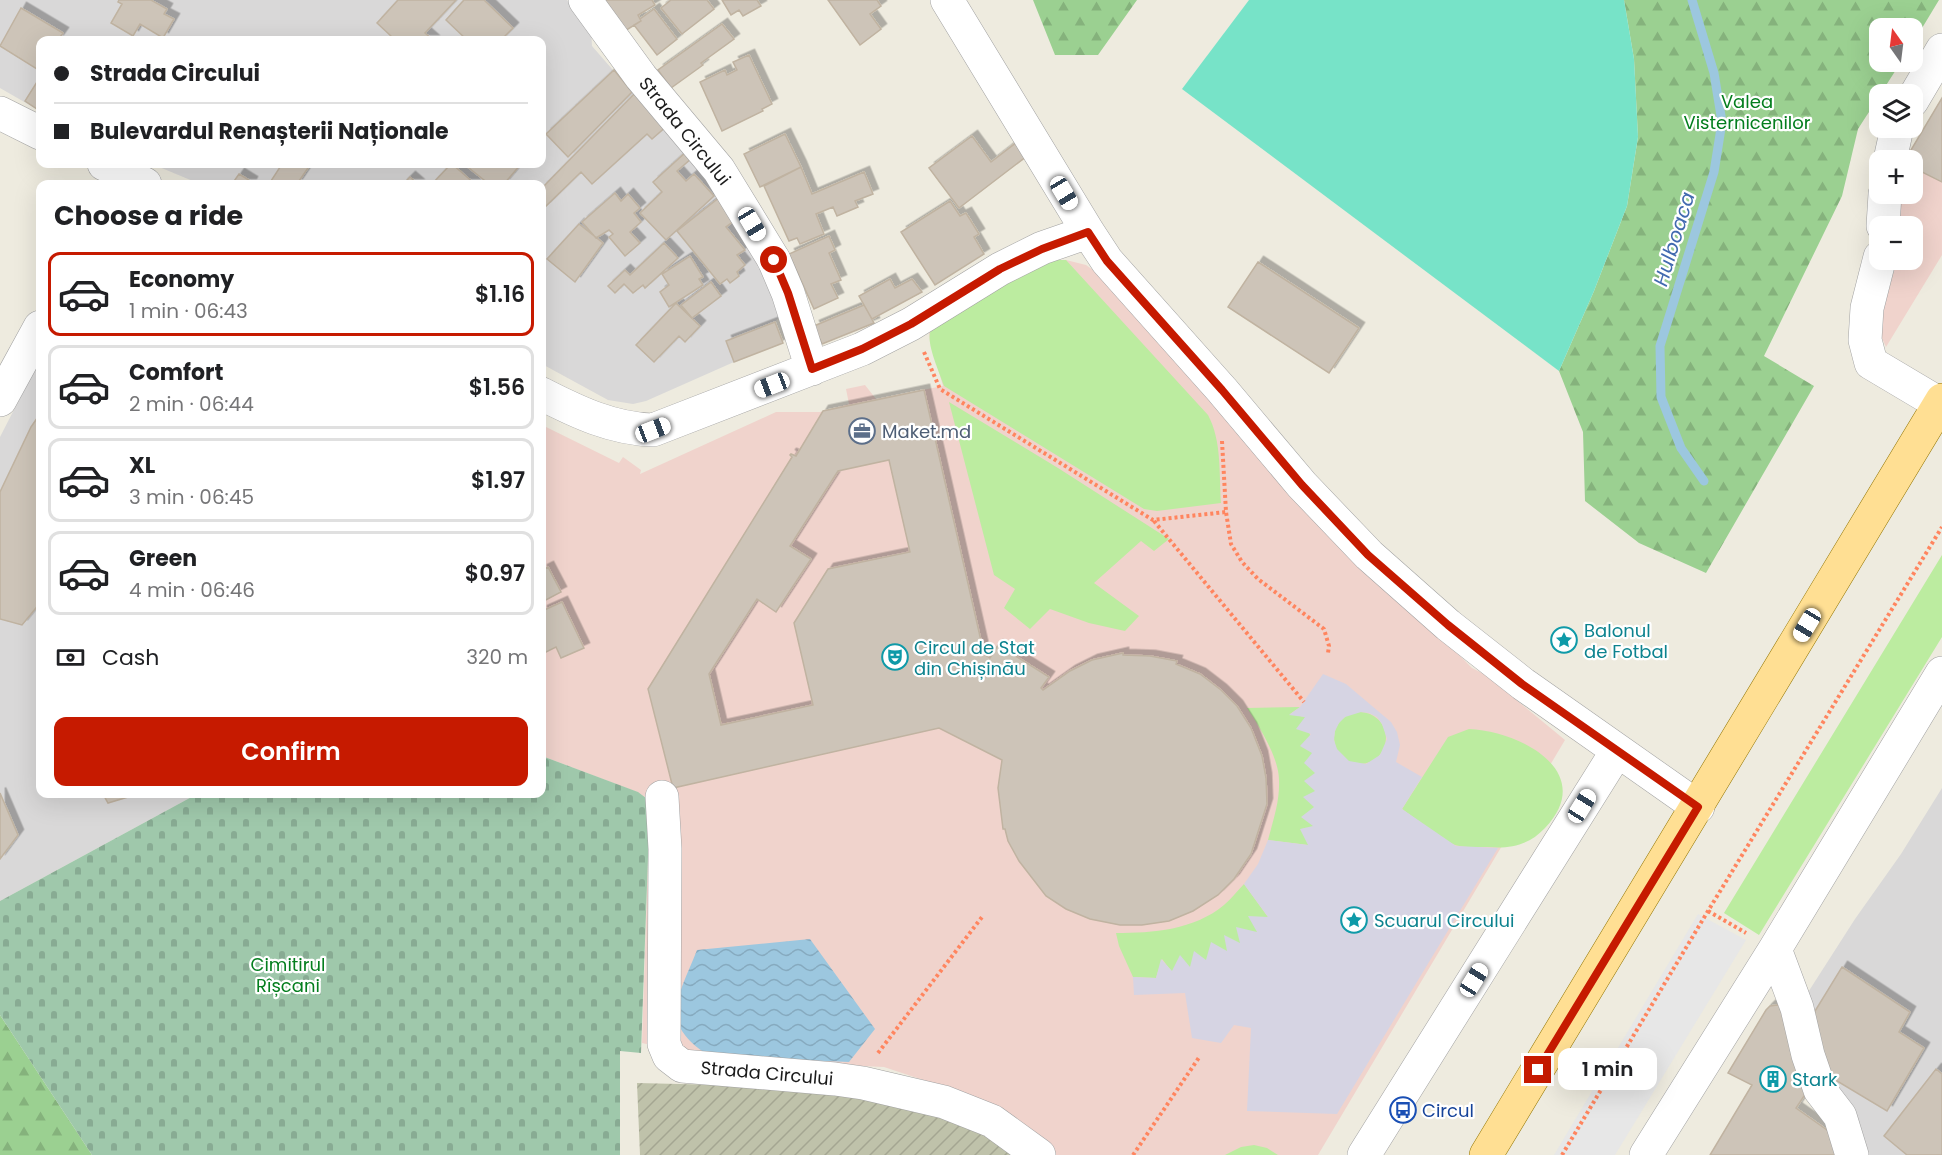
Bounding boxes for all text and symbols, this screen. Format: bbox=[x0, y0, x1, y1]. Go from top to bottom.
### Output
north arrow bbox=[1869, 18, 1923, 72]
map controls bbox=[1869, 18, 1923, 270]
text: Strada Circului bbox=[90, 58, 260, 89]
street label: Strada Circului bbox=[633, 71, 737, 191]
button: layers bbox=[1869, 84, 1923, 138]
park label: Valea Visternicenilor bbox=[1683, 89, 1811, 135]
text: Bulevardul Renașterii Naționale bbox=[90, 116, 449, 147]
button: + bbox=[1869, 150, 1923, 204]
car bbox=[1047, 173, 1081, 213]
water label: Hulboaca bbox=[1646, 189, 1702, 289]
text: Choose a ride bbox=[54, 197, 243, 234]
car bbox=[735, 204, 769, 244]
button: − bbox=[1869, 216, 1923, 270]
route start bbox=[760, 246, 787, 273]
text: Economy bbox=[129, 264, 234, 295]
icon: car bbox=[57, 267, 111, 321]
text: $1.16 bbox=[475, 279, 525, 310]
text: 1 min · 06:43 bbox=[129, 297, 248, 325]
text: Comfort bbox=[129, 357, 223, 388]
icon: car bbox=[57, 360, 111, 414]
car bbox=[752, 370, 792, 400]
text: $1.56 bbox=[469, 372, 525, 403]
text: 2 min · 06:44 bbox=[129, 390, 254, 418]
car bbox=[633, 415, 673, 445]
office icon: Maket.md bbox=[847, 416, 877, 446]
place label: Maket.md bbox=[882, 419, 971, 444]
text: XL bbox=[129, 450, 155, 481]
icon: car bbox=[57, 453, 111, 507]
text: $1.97 bbox=[471, 465, 525, 496]
text: 3 min · 06:45 bbox=[129, 483, 254, 511]
text: Green bbox=[129, 543, 197, 574]
icon: car bbox=[57, 546, 111, 600]
text: $0.97 bbox=[465, 558, 525, 589]
text: 4 min · 06:46 bbox=[129, 576, 255, 604]
car bbox=[1790, 605, 1824, 645]
place label: Balonul de Fotbal bbox=[1584, 618, 1668, 664]
place icon: Balonul de Fotbal bbox=[1549, 625, 1579, 655]
place label: Circul de Stat din Chișinău bbox=[914, 635, 1035, 681]
icon: cash bbox=[54, 641, 87, 674]
text: Cash bbox=[102, 642, 159, 673]
theatre icon: Circul de Stat din Chișinău bbox=[880, 642, 910, 672]
text: 320 m bbox=[466, 643, 528, 671]
button: Confirm bbox=[54, 717, 528, 786]
car bbox=[1565, 786, 1599, 826]
place icon: Scuarul Circului bbox=[1339, 905, 1369, 935]
place label: Scuarul Circului bbox=[1374, 908, 1515, 933]
park label: Cimitirul Rîșcani bbox=[251, 952, 325, 998]
car bbox=[1457, 960, 1491, 1000]
callout: 1 min bbox=[1559, 1049, 1658, 1091]
street label: Strada Circului bbox=[700, 1055, 834, 1091]
text: 1 min bbox=[1582, 1055, 1633, 1083]
route end bbox=[1524, 1056, 1551, 1083]
building icon: Stark bbox=[1758, 1064, 1788, 1094]
place label: Stark bbox=[1792, 1067, 1838, 1092]
bus stop icon: Circul bbox=[1388, 1095, 1418, 1125]
place label: Circul bbox=[1422, 1098, 1474, 1123]

